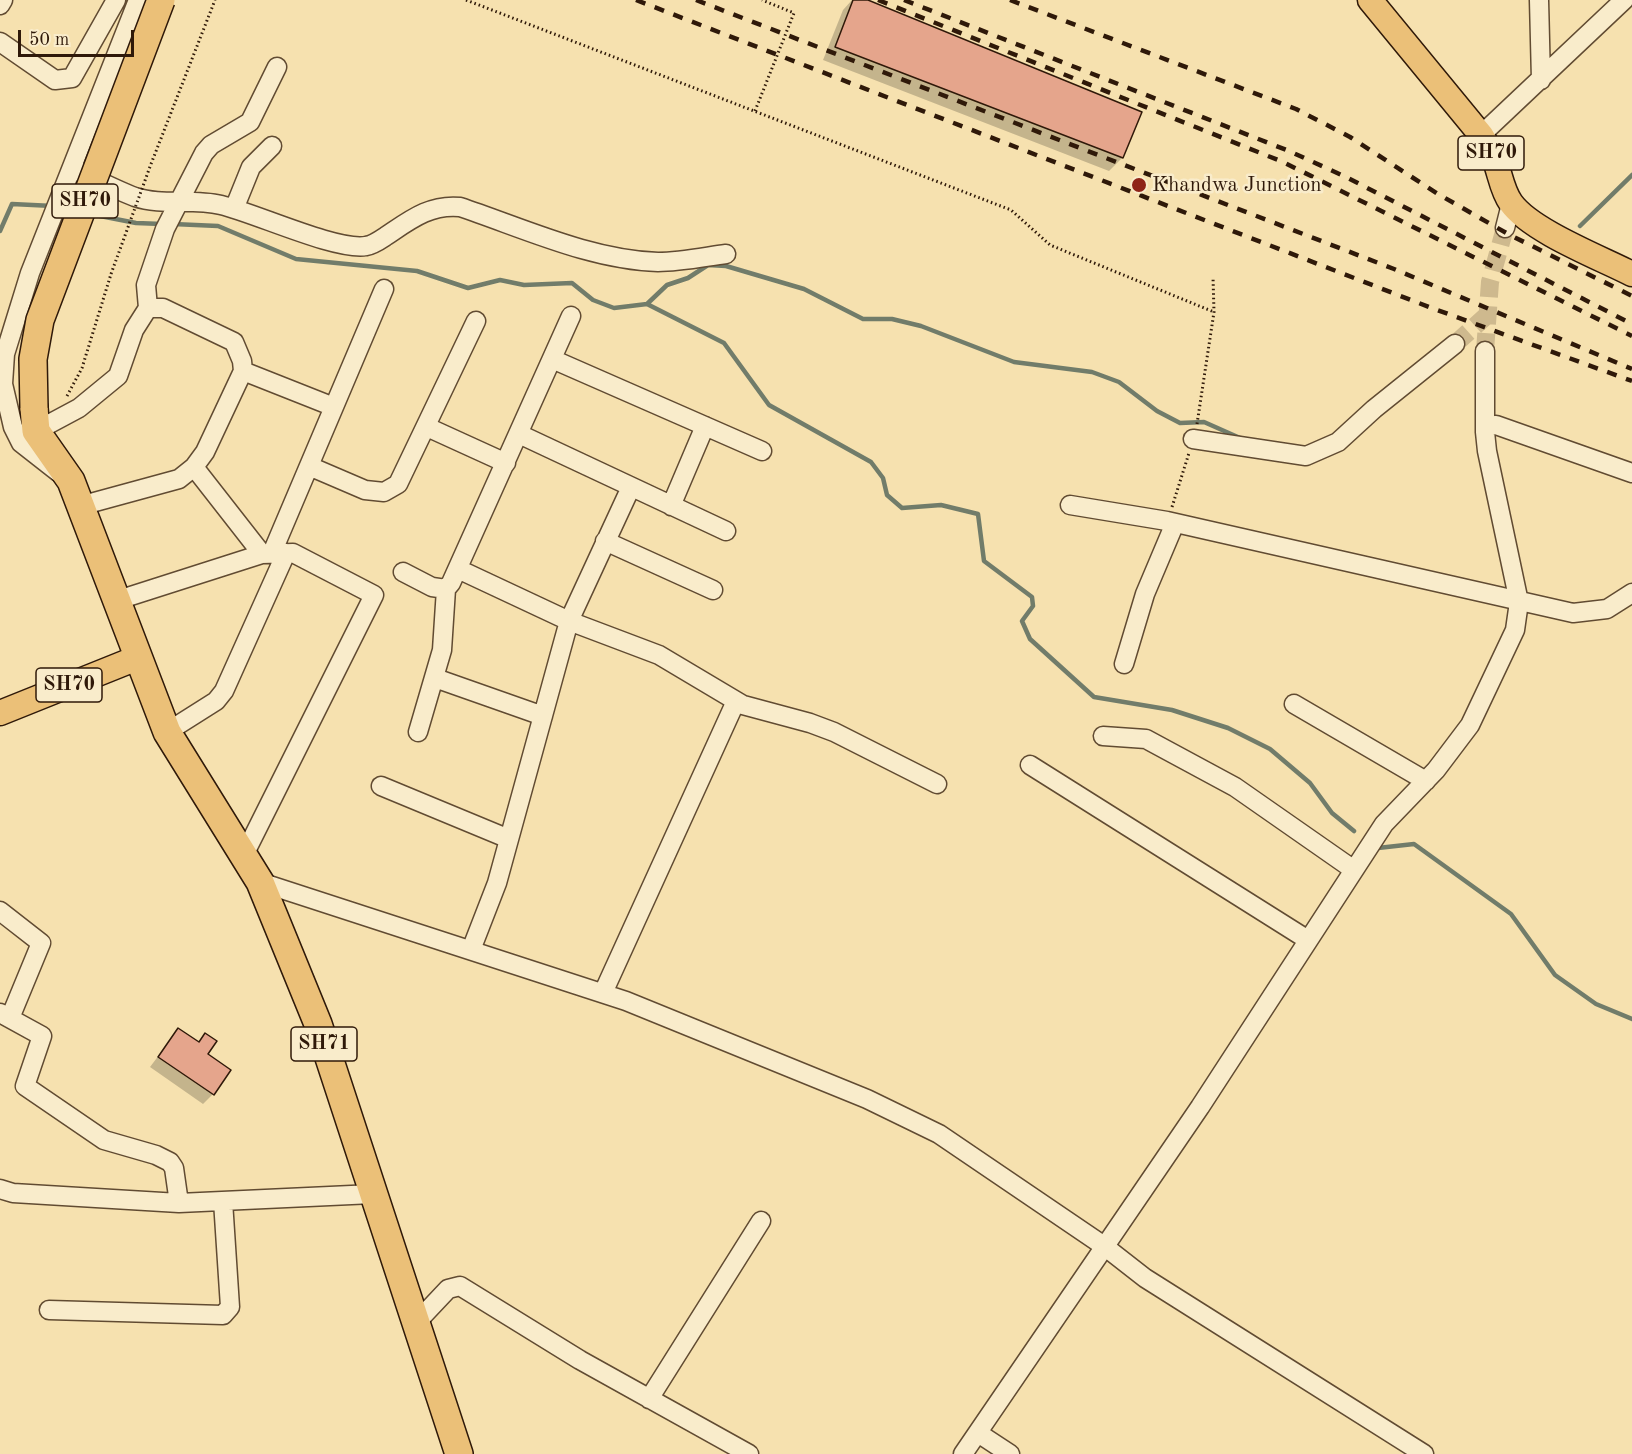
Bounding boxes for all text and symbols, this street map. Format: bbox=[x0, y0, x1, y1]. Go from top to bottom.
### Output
scale bar bbox=[21, 18, 136, 56]
text: 50 m bbox=[29, 31, 69, 49]
road number: SH70 bbox=[1458, 136, 1524, 170]
place label: Khandwa Junction bbox=[1152, 172, 1322, 198]
marker: Khandwa Junction bbox=[1130, 176, 1148, 194]
road number: SH70 bbox=[52, 184, 118, 218]
road number: SH70 bbox=[36, 668, 102, 702]
road number: SH71 bbox=[291, 1027, 357, 1061]

